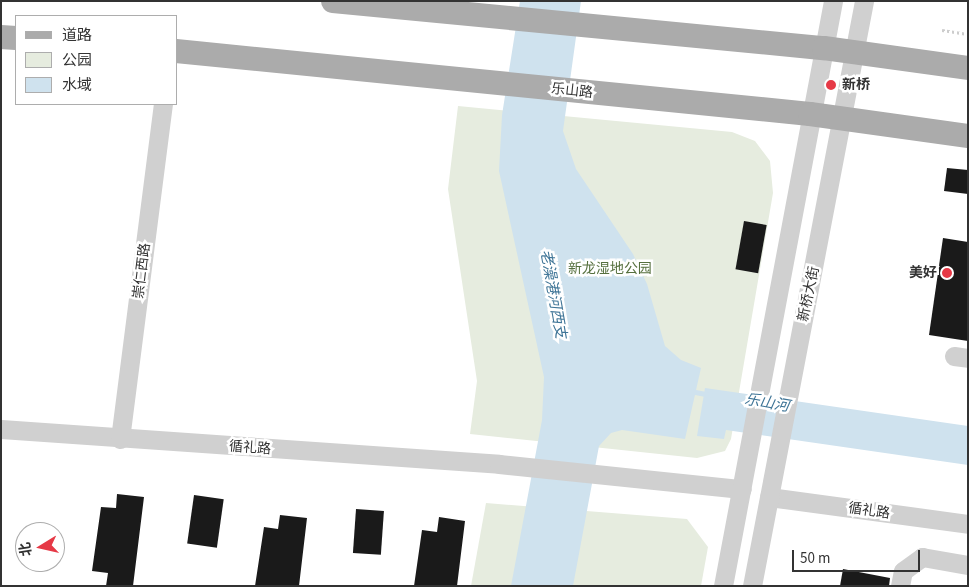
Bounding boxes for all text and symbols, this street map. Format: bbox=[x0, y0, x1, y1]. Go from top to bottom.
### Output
legend bbox=[15, 15, 178, 105]
text: 道路 bbox=[62, 25, 92, 46]
text: 公园 bbox=[62, 50, 92, 71]
text: 水域 bbox=[62, 75, 92, 96]
place label: 新桥 bbox=[842, 77, 870, 93]
marker: 新桥 bbox=[824, 78, 838, 92]
street label: 乐山路 bbox=[550, 80, 594, 102]
street label: 崇仁西路 bbox=[130, 242, 154, 300]
water label: 老澡港河西支 bbox=[536, 248, 570, 340]
park label: 新龙湿地公园 bbox=[568, 261, 652, 277]
street label: 新桥大街 bbox=[795, 265, 823, 323]
place label: 美好 bbox=[909, 265, 937, 281]
marker: 美好 bbox=[941, 267, 953, 279]
water label: 乐山河 bbox=[743, 390, 791, 416]
street label: 循礼路 bbox=[228, 438, 272, 458]
street label: 循礼路 bbox=[847, 500, 891, 522]
north arrow bbox=[15, 522, 65, 572]
scale bar bbox=[794, 540, 922, 572]
text: 北 bbox=[15, 541, 37, 558]
text: 50 m bbox=[800, 548, 830, 569]

